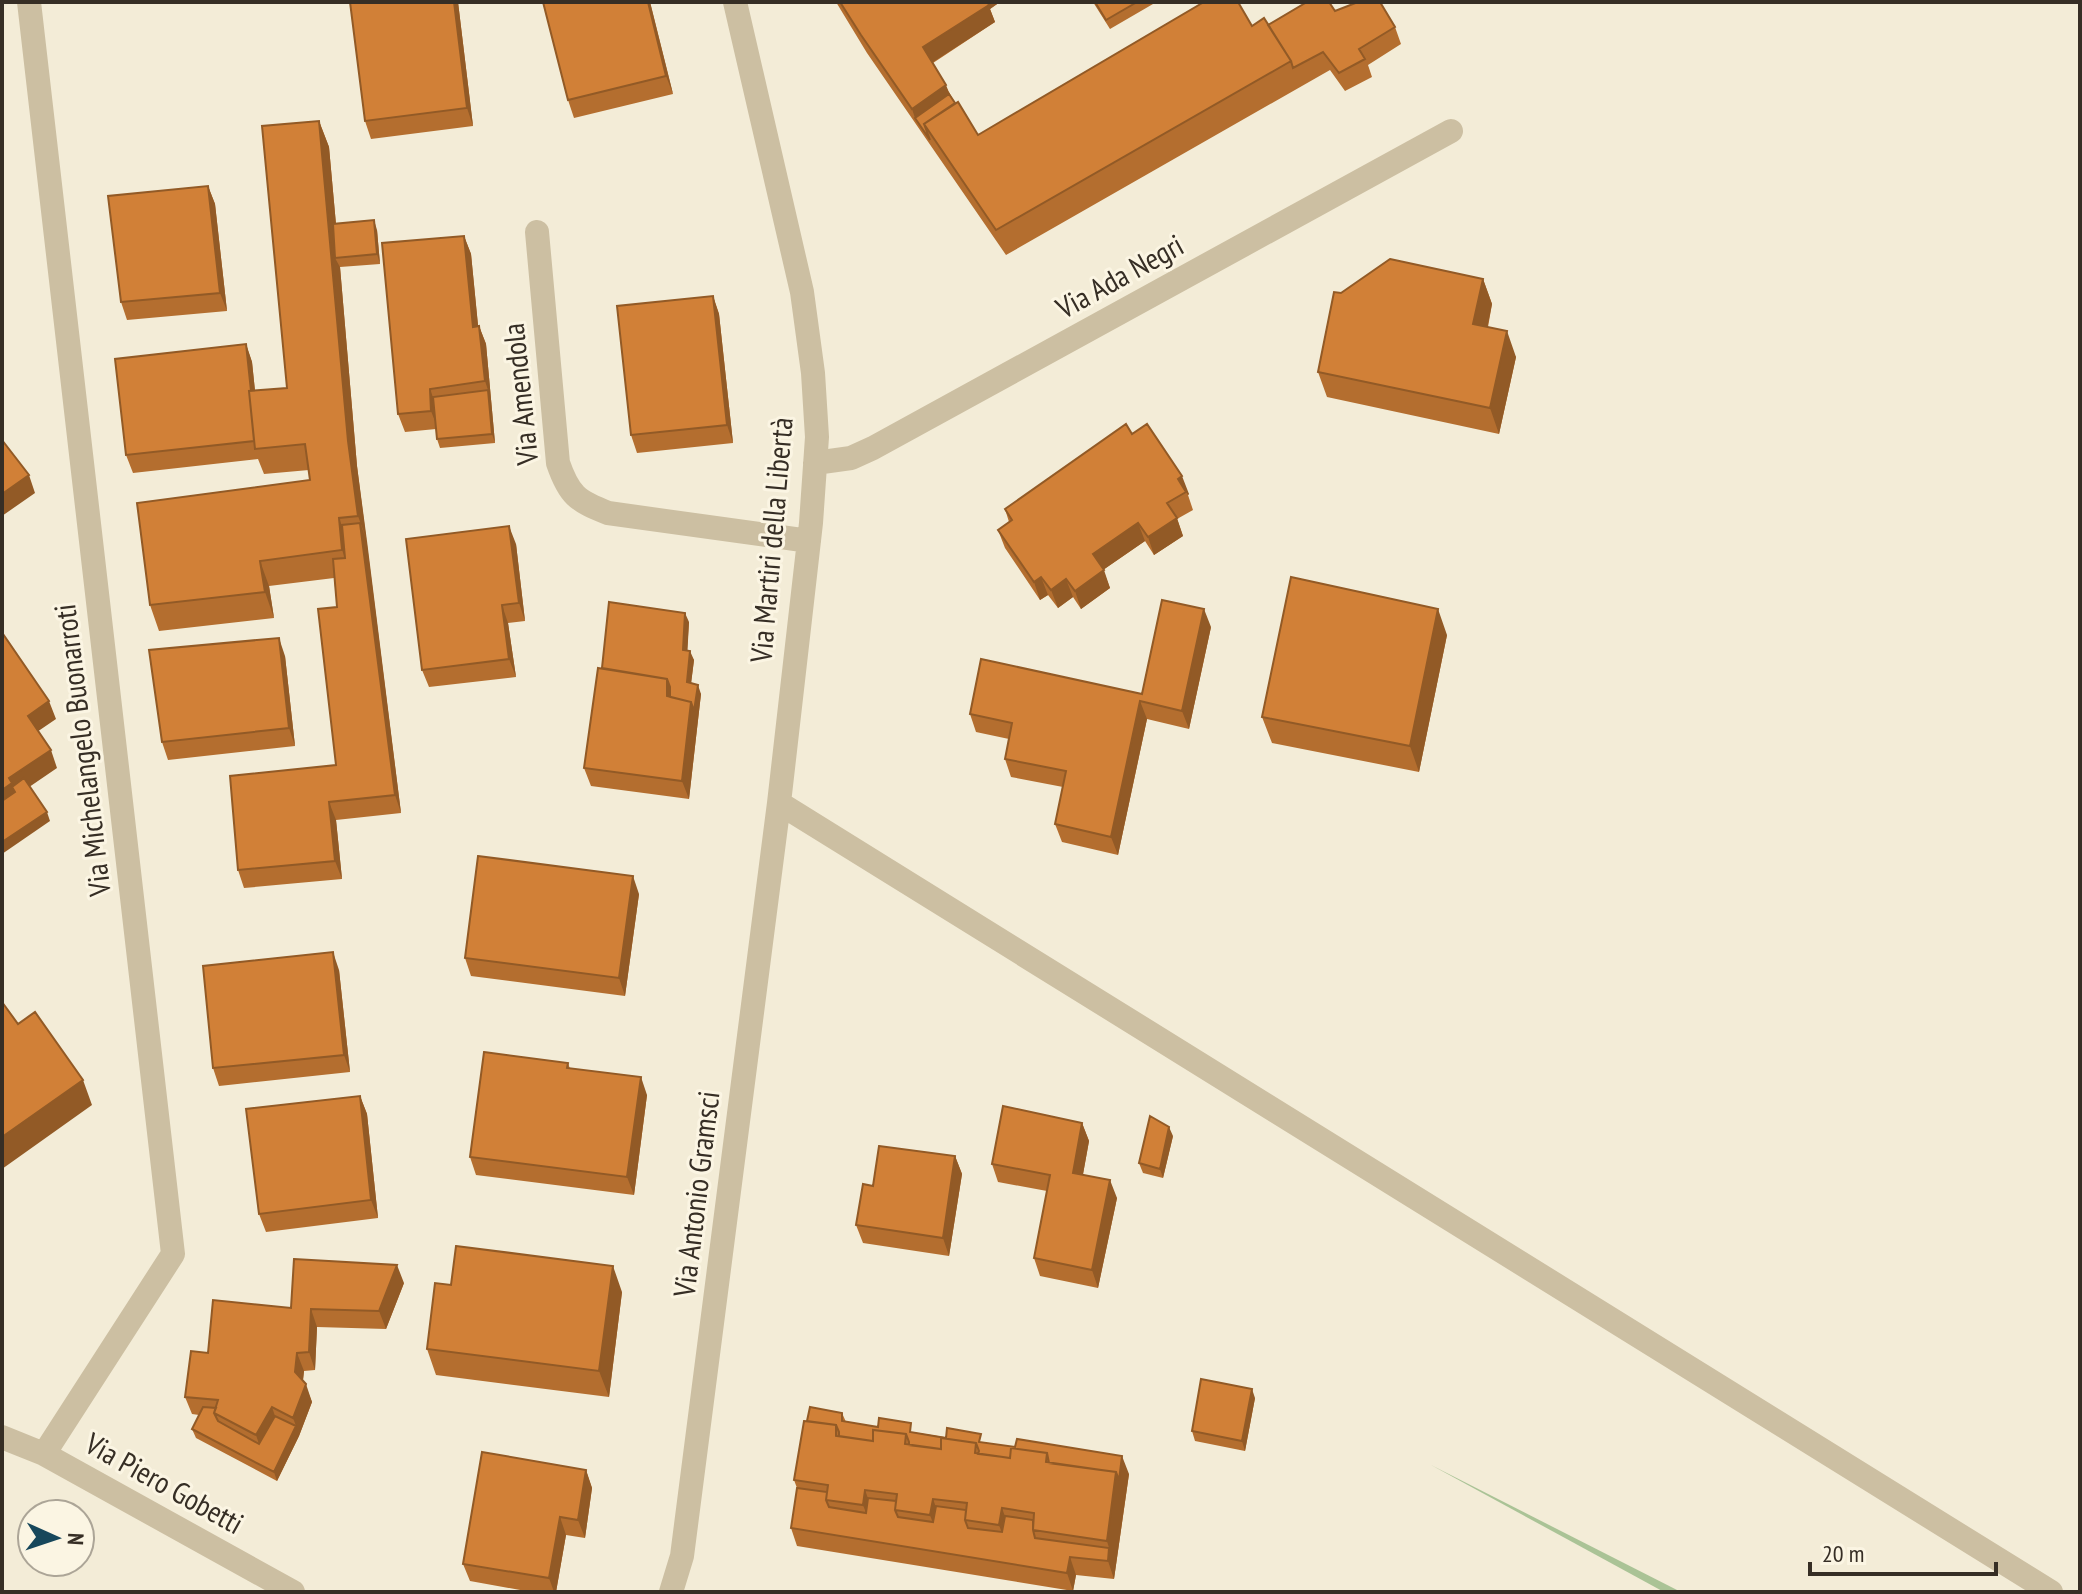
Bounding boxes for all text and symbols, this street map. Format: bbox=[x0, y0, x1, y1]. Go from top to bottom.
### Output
street label: Via Ada Negri bbox=[1048, 225, 1190, 327]
street label: Via Amendola bbox=[493, 321, 546, 468]
street label: Via Martiri della Libertà bbox=[740, 416, 801, 665]
street label: Via Michelangelo Buonarroti bbox=[44, 602, 119, 899]
street label: Via Antonio Gramsci bbox=[663, 1089, 727, 1300]
street label: Via Piero Gobetti bbox=[78, 1423, 251, 1542]
north arrow bbox=[16, 1498, 96, 1578]
scale bar bbox=[1810, 1526, 1996, 1576]
text: N bbox=[62, 1532, 90, 1546]
text: 20 m bbox=[1822, 1538, 1864, 1569]

